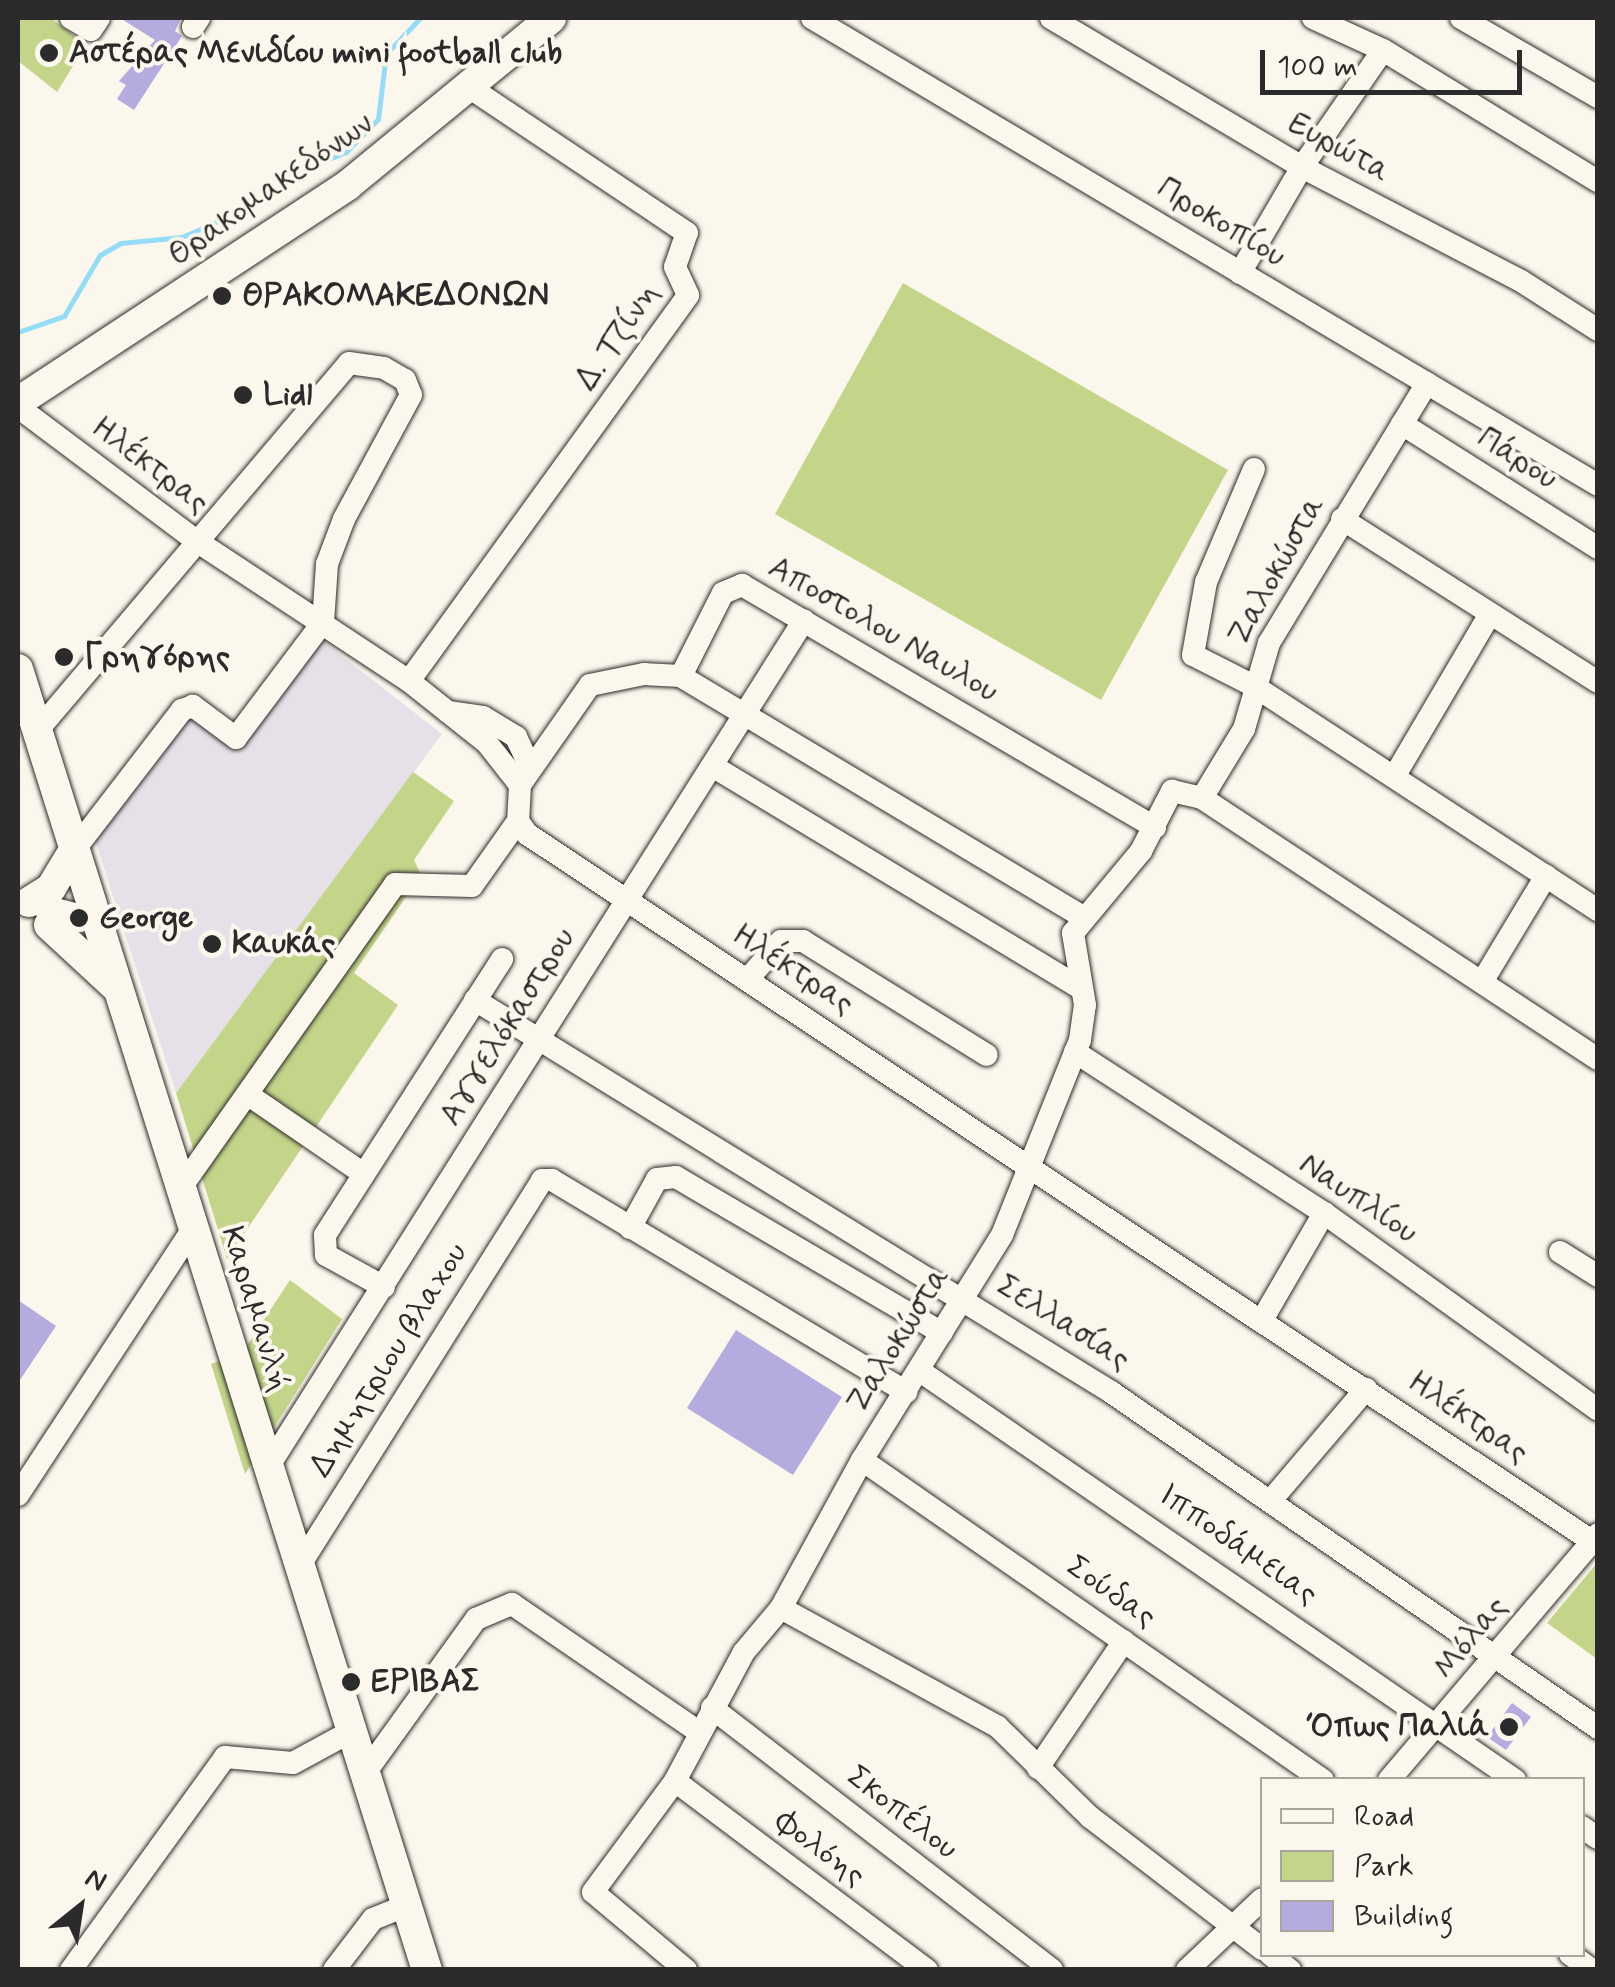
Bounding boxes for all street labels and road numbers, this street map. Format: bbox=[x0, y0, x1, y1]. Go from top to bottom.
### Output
street label: Ευρώτα bbox=[1281, 104, 1397, 192]
street label: Θρακομακεδόνων bbox=[161, 105, 381, 275]
street label: Προκοπίου bbox=[1150, 170, 1292, 276]
street label: Δ. Τζίνη bbox=[568, 276, 668, 398]
street label: Ηλέκτρας bbox=[84, 409, 216, 523]
street label: Πάρου bbox=[1470, 420, 1564, 498]
street label: Ζαλοκώστα bbox=[1220, 490, 1334, 652]
street label: Αποστολου Ναυλου bbox=[761, 549, 1005, 711]
street label: Ηλέκτρας bbox=[725, 916, 861, 1024]
street label: Αγγελόκαστρου bbox=[432, 921, 584, 1133]
street label: Ναυπλίου bbox=[1291, 1145, 1425, 1253]
street label: Καραμανλή bbox=[212, 1222, 298, 1396]
street label: Δημητριου βλαχου bbox=[302, 1236, 476, 1484]
street label: Ζαλοκώστα bbox=[839, 1260, 959, 1420]
street label: Σελλασίας bbox=[989, 1267, 1137, 1379]
street label: Ηλέκτρας bbox=[1400, 1364, 1536, 1472]
street label: Ιπποδάμειας bbox=[1151, 1476, 1325, 1614]
street label: Σούδας bbox=[1059, 1547, 1163, 1637]
street label: Μόλας bbox=[1426, 1589, 1516, 1687]
street label: Σκοπέλου bbox=[839, 1758, 965, 1868]
street label: Φολόης bbox=[767, 1803, 873, 1895]

